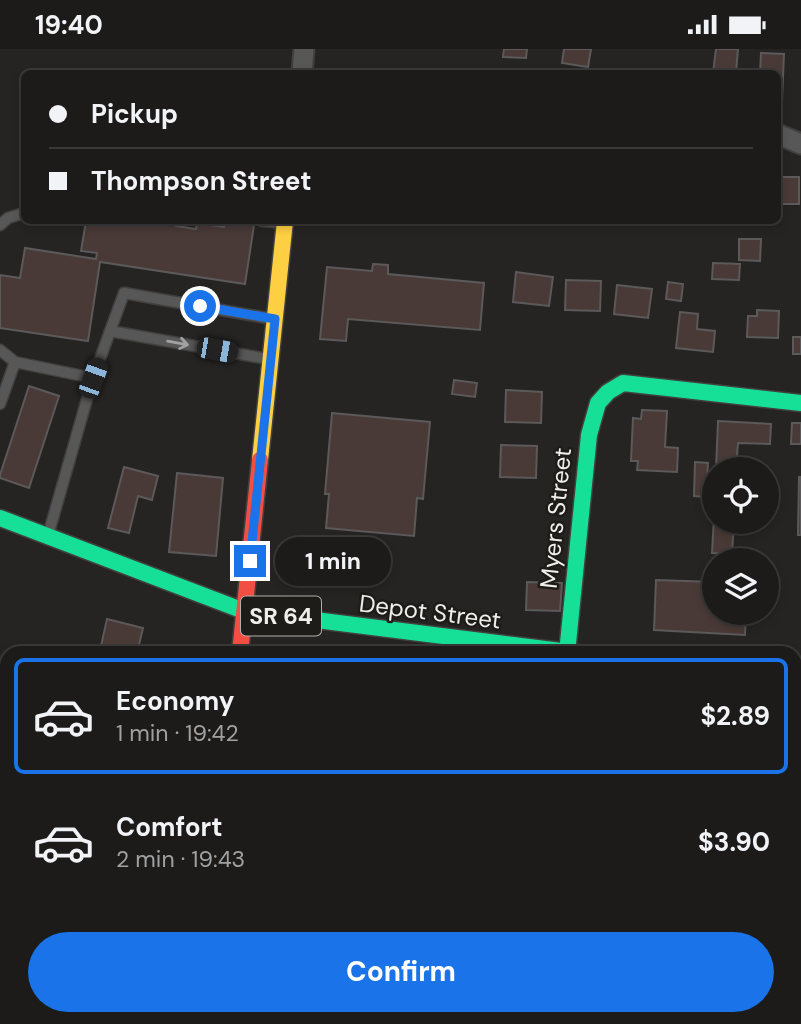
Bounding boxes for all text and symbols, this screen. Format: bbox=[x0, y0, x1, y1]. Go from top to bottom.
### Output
text: 19:40 bbox=[35, 8, 103, 42]
text: Pickup bbox=[91, 97, 178, 131]
text: Thompson Street bbox=[91, 164, 312, 198]
route start bbox=[184, 290, 216, 322]
car bbox=[195, 336, 240, 364]
one-way arrow bbox=[166, 337, 188, 350]
car bbox=[76, 355, 111, 401]
street label: Myers Street bbox=[533, 446, 578, 590]
map controls bbox=[702, 457, 779, 625]
button: locate bbox=[702, 457, 779, 534]
callout: 1 min bbox=[274, 537, 390, 585]
route end bbox=[234, 545, 266, 577]
text: 1 min bbox=[305, 546, 361, 576]
button: layers bbox=[702, 548, 779, 625]
street label: Depot Street bbox=[357, 587, 503, 636]
road number: SR 64 bbox=[241, 597, 321, 635]
text: Economy bbox=[116, 684, 234, 718]
icon: car bbox=[32, 685, 95, 748]
text: $2.89 bbox=[700, 699, 770, 733]
text: 1 min · 19:42 bbox=[116, 718, 239, 748]
text: Comfort bbox=[116, 810, 222, 844]
icon: car bbox=[32, 811, 95, 874]
text: $3.90 bbox=[698, 825, 770, 859]
text: 2 min · 19:43 bbox=[116, 844, 245, 874]
button: Confirm bbox=[28, 932, 774, 1012]

